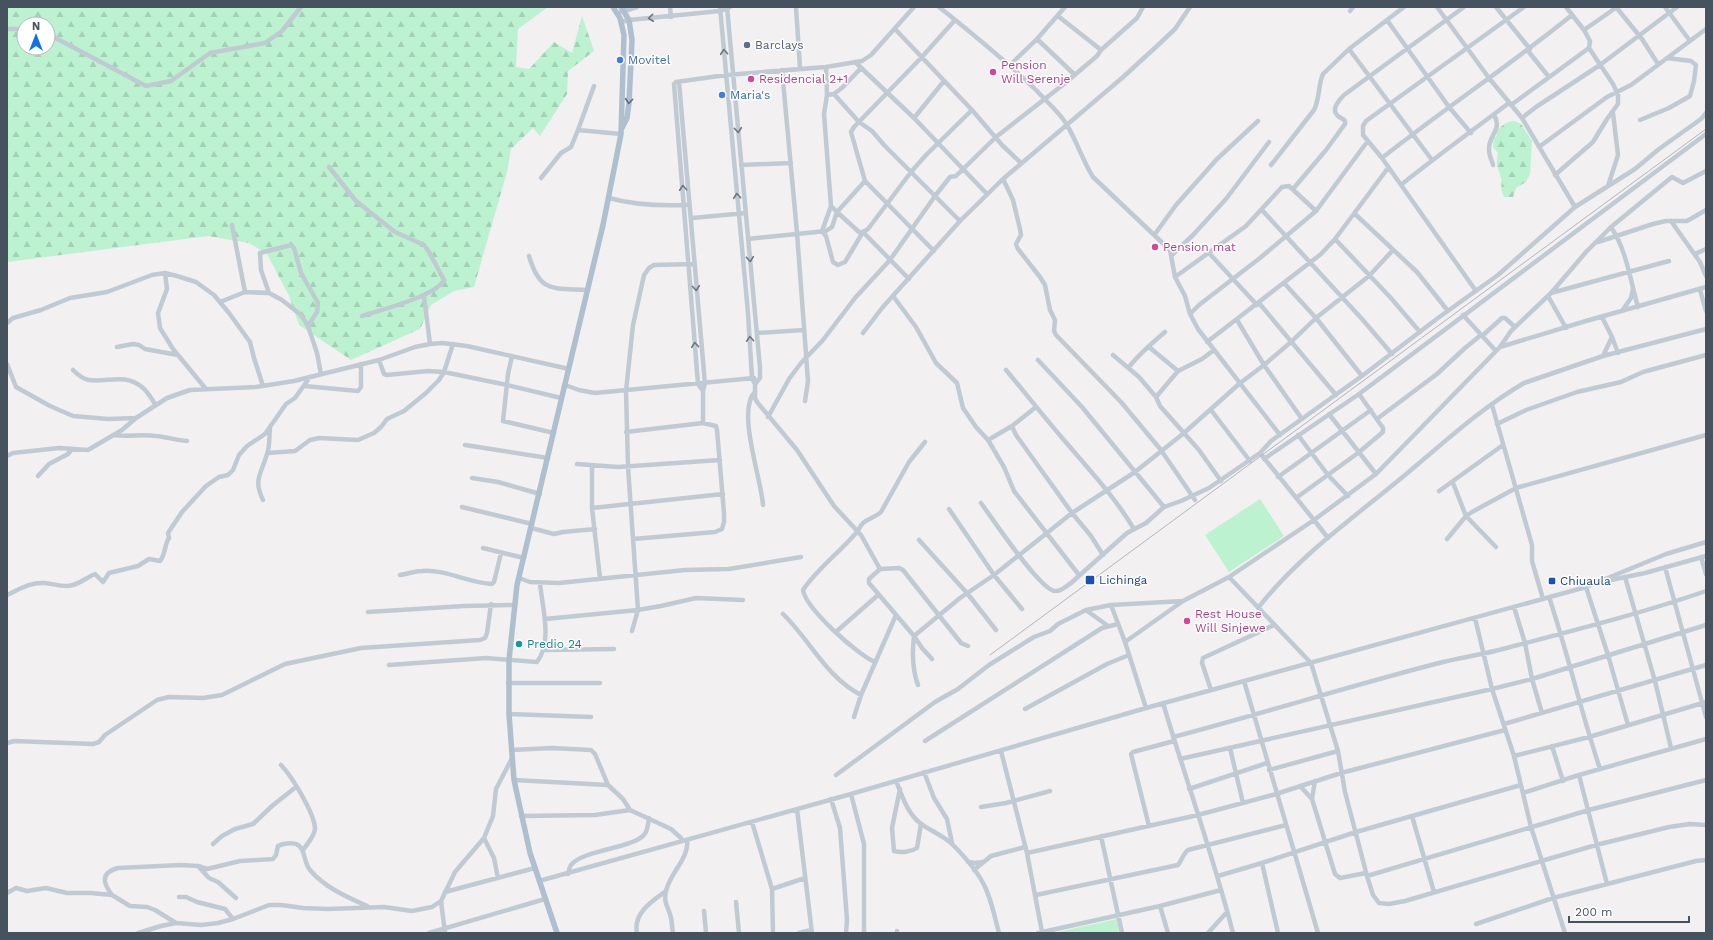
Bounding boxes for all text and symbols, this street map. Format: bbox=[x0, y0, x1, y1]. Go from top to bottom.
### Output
one-way arrow bbox=[648, 14, 654, 23]
north arrow bbox=[16, 16, 56, 56]
text: N bbox=[32, 20, 40, 33]
place label: Barclays bbox=[755, 38, 804, 52]
marker: Barclays bbox=[742, 40, 752, 50]
one-way arrow bbox=[720, 49, 729, 55]
place label: Movitel bbox=[628, 53, 671, 67]
marker: Movitel bbox=[615, 55, 625, 65]
place label: Pension Will Serenje bbox=[1001, 58, 1071, 86]
marker: Pension Will Serenje bbox=[988, 67, 998, 77]
place label: Residencial 2+1 bbox=[759, 72, 848, 86]
marker: Residencial 2+1 bbox=[746, 74, 756, 84]
place label: Maria's bbox=[730, 88, 770, 102]
marker: Maria's bbox=[717, 90, 727, 100]
one-way arrow bbox=[625, 98, 634, 104]
one-way arrow bbox=[733, 126, 742, 133]
one-way arrow bbox=[679, 185, 688, 191]
one-way arrow bbox=[733, 193, 742, 199]
place label: Pension mat bbox=[1163, 240, 1236, 254]
marker: Pension mat bbox=[1150, 242, 1160, 252]
one-way arrow bbox=[745, 256, 754, 262]
one-way arrow bbox=[692, 285, 701, 291]
one-way arrow bbox=[745, 336, 754, 342]
one-way arrow bbox=[691, 342, 700, 348]
place label: Lichinga bbox=[1099, 573, 1148, 587]
marker: Lichinga bbox=[1084, 574, 1096, 586]
place label: Chiuaula bbox=[1560, 574, 1611, 588]
marker: Chiuaula bbox=[1547, 576, 1557, 586]
place label: Rest House Will Sinjewe bbox=[1195, 607, 1266, 635]
marker: Rest House Will Sinjewe bbox=[1182, 616, 1192, 626]
place label: Predio 24 bbox=[527, 637, 582, 651]
marker: Predio 24 bbox=[514, 639, 524, 649]
scale bar bbox=[1569, 898, 1689, 924]
text: 200 m bbox=[1575, 905, 1612, 919]

